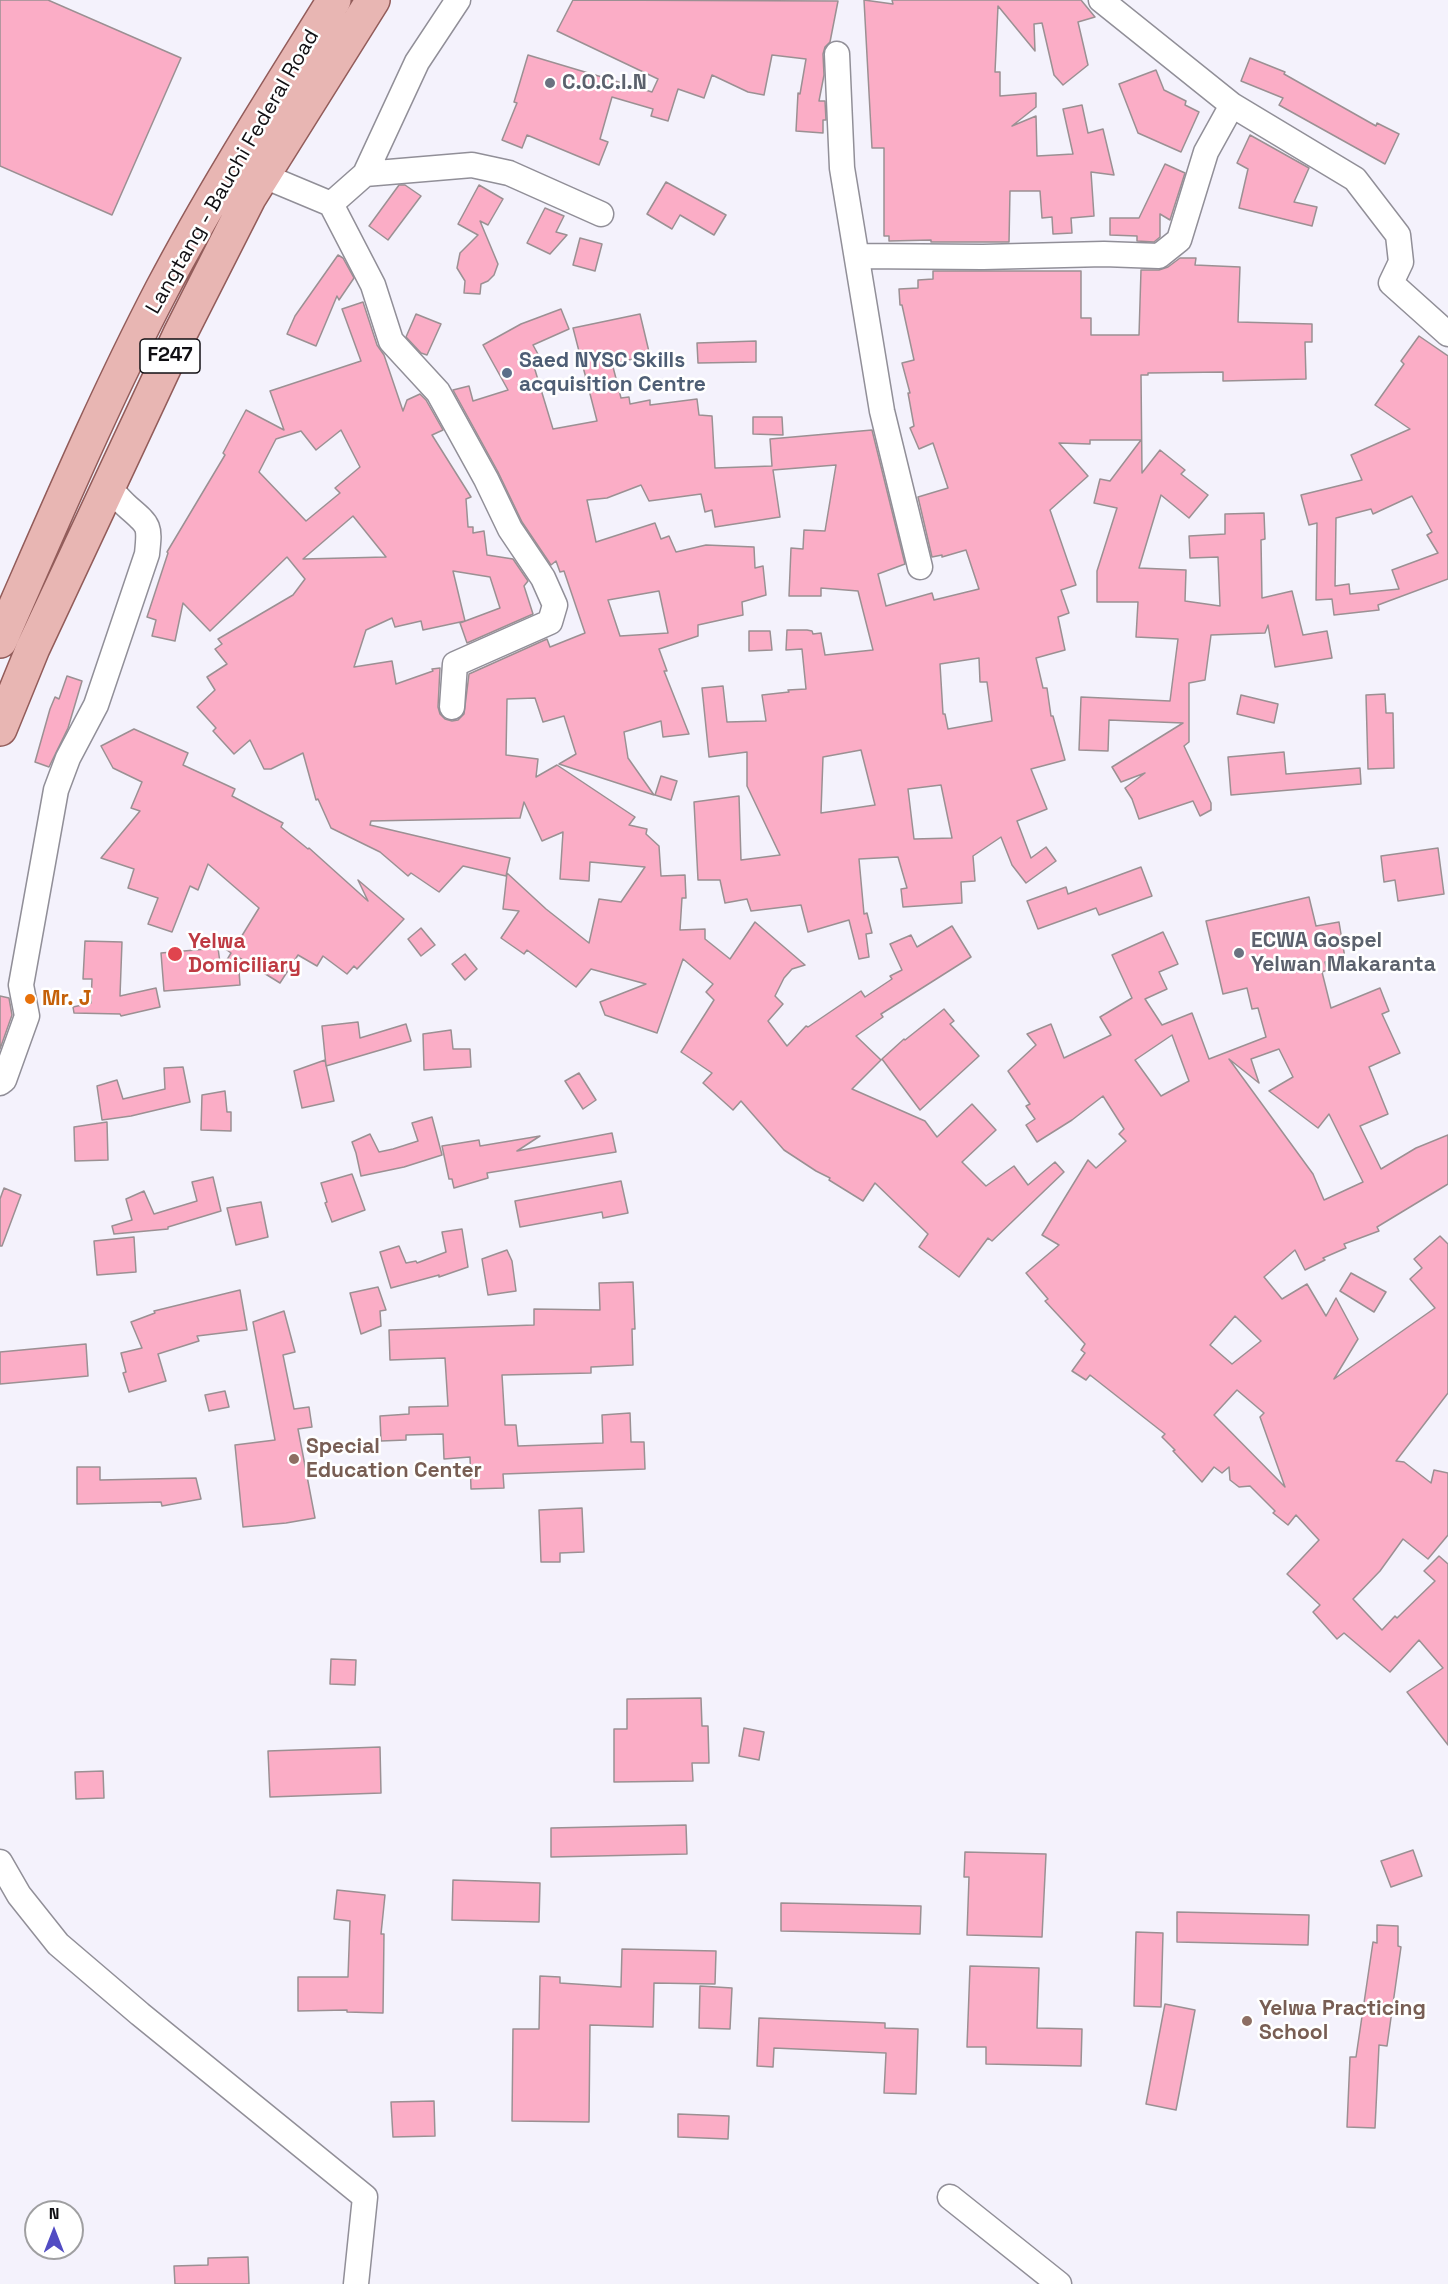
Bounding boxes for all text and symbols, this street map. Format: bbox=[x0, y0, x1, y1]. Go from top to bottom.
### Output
street label: Langtang - Bauchi Federal Road bbox=[141, 25, 325, 319]
place label: C.O.C.I.N bbox=[562, 70, 647, 96]
marker: C.O.C.I.N bbox=[543, 76, 557, 90]
road number: F247 bbox=[140, 339, 200, 373]
place label: Saed NYSC Skills acquisition Centre bbox=[519, 348, 706, 398]
marker: Saed NYSC Skills acquisition Centre bbox=[500, 366, 514, 380]
place label: ECWA Gospel Yelwan Makaranta bbox=[1251, 928, 1436, 978]
place label: Yelwa Domiciliary bbox=[188, 929, 301, 979]
marker: Yelwa Domiciliary bbox=[166, 945, 184, 963]
marker: ECWA Gospel Yelwan Makaranta bbox=[1232, 946, 1246, 960]
place label: Mr. J bbox=[42, 986, 92, 1012]
marker: Mr. J bbox=[23, 992, 37, 1006]
place label: Special Education Center bbox=[306, 1434, 482, 1484]
marker: Special Education Center bbox=[287, 1452, 301, 1466]
place label: Yelwa Practicing School bbox=[1259, 1996, 1426, 2046]
marker: Yelwa Practicing School bbox=[1240, 2014, 1254, 2028]
north arrow bbox=[24, 2200, 84, 2260]
text: N bbox=[49, 2203, 59, 2224]

